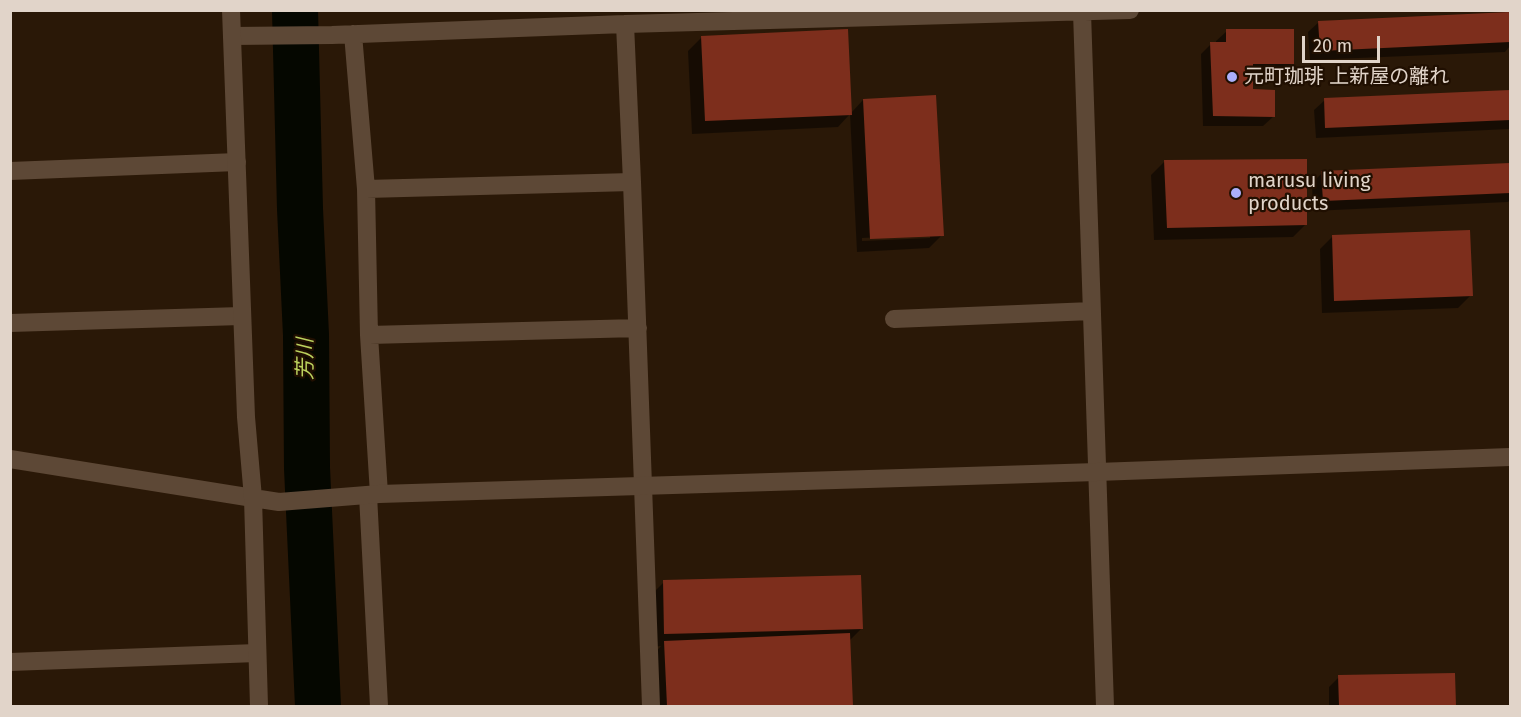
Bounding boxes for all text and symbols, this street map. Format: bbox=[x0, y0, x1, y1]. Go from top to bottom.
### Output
scale bar bbox=[1305, 24, 1383, 62]
text: 20 m bbox=[1313, 35, 1352, 57]
place label: 元町珈琲 上新屋の離れ bbox=[1244, 65, 1449, 89]
marker: 元町珈琲 上新屋の離れ bbox=[1225, 70, 1239, 84]
place label: marusu living products bbox=[1248, 169, 1371, 216]
marker: marusu living products bbox=[1229, 186, 1243, 200]
water label: 芳川 bbox=[293, 338, 319, 380]

